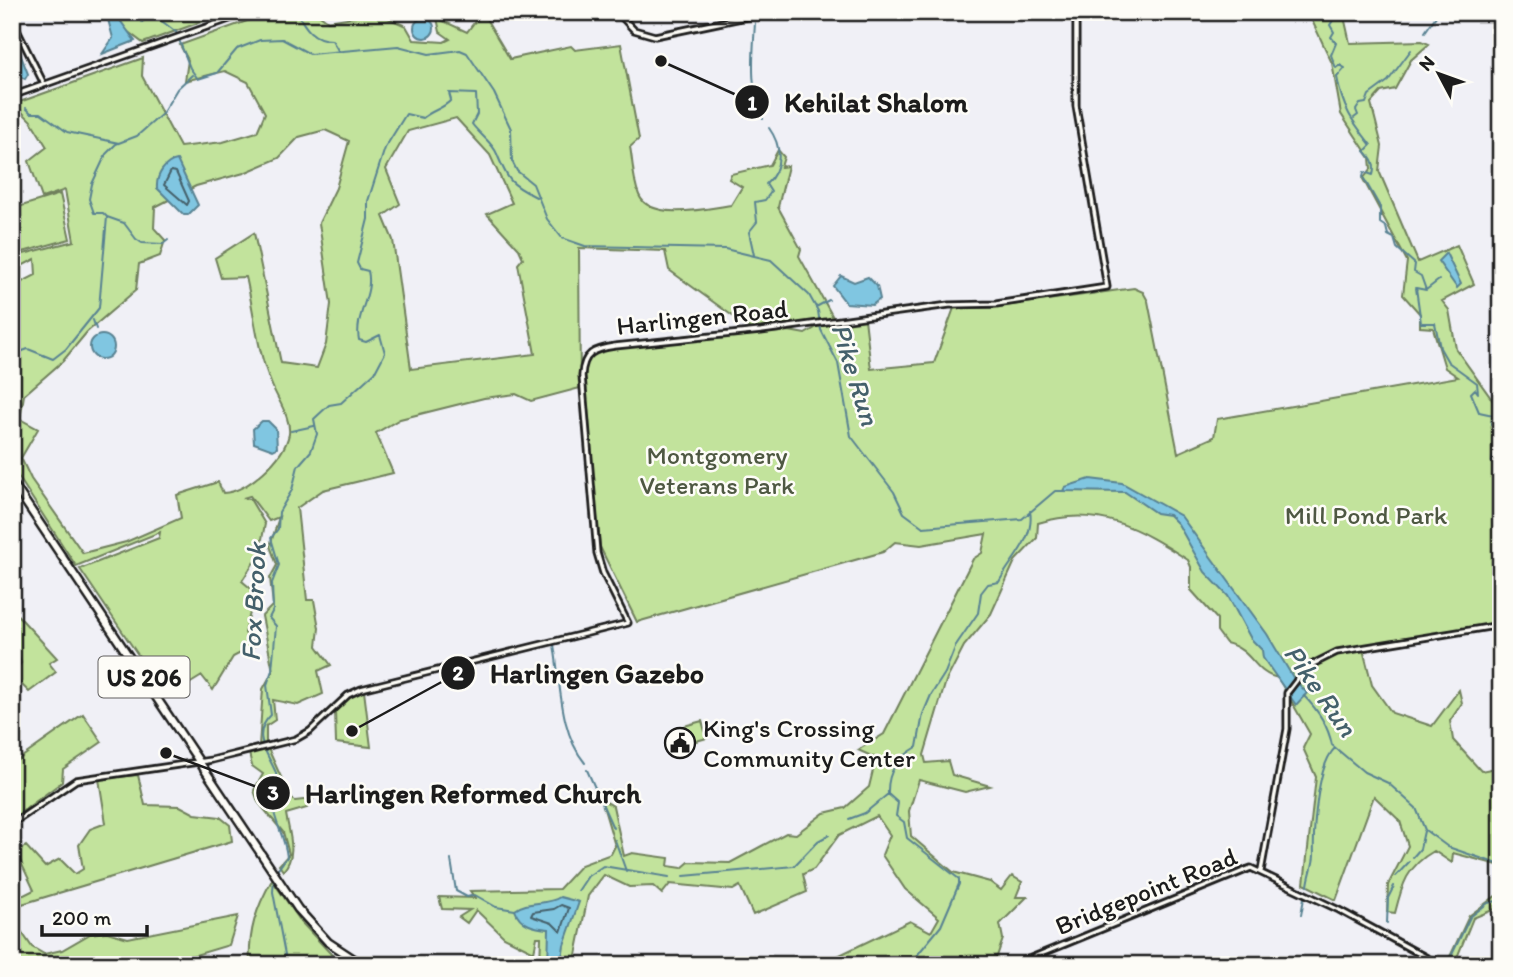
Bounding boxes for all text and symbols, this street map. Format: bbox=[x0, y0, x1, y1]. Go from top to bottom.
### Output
north arrow bbox=[1404, 38, 1474, 108]
text: N bbox=[1414, 51, 1439, 76]
callout: Kehilat Shalom bbox=[735, 78, 981, 127]
text: Kehilat Shalom bbox=[784, 85, 968, 119]
text: 1 bbox=[747, 90, 757, 115]
street label: Harlingen Road bbox=[615, 292, 789, 342]
water label: Pike Run bbox=[824, 319, 888, 429]
park label: Montgomery Veterans Park bbox=[639, 439, 795, 501]
park label: Mill Pond Park bbox=[1285, 499, 1448, 531]
water label: Fox Brook bbox=[233, 540, 273, 662]
water label: Pike Run bbox=[1277, 637, 1365, 743]
callout: Harlingen Gazebo bbox=[441, 648, 718, 697]
road number: US 206 bbox=[99, 656, 190, 698]
text: Harlingen Gazebo bbox=[490, 656, 704, 690]
text: 2 bbox=[452, 660, 464, 685]
place label: King's Crossing Community Center bbox=[703, 712, 915, 774]
public building icon: King's Crossing Community Center bbox=[663, 726, 697, 760]
callout: Harlingen Reformed Church bbox=[256, 769, 655, 818]
text: Harlingen Reformed Church bbox=[305, 776, 642, 810]
text: 3 bbox=[267, 780, 279, 805]
street label: Bridgepoint Road bbox=[1050, 840, 1242, 942]
scale bar bbox=[42, 893, 147, 937]
text: 200 m bbox=[52, 905, 112, 930]

